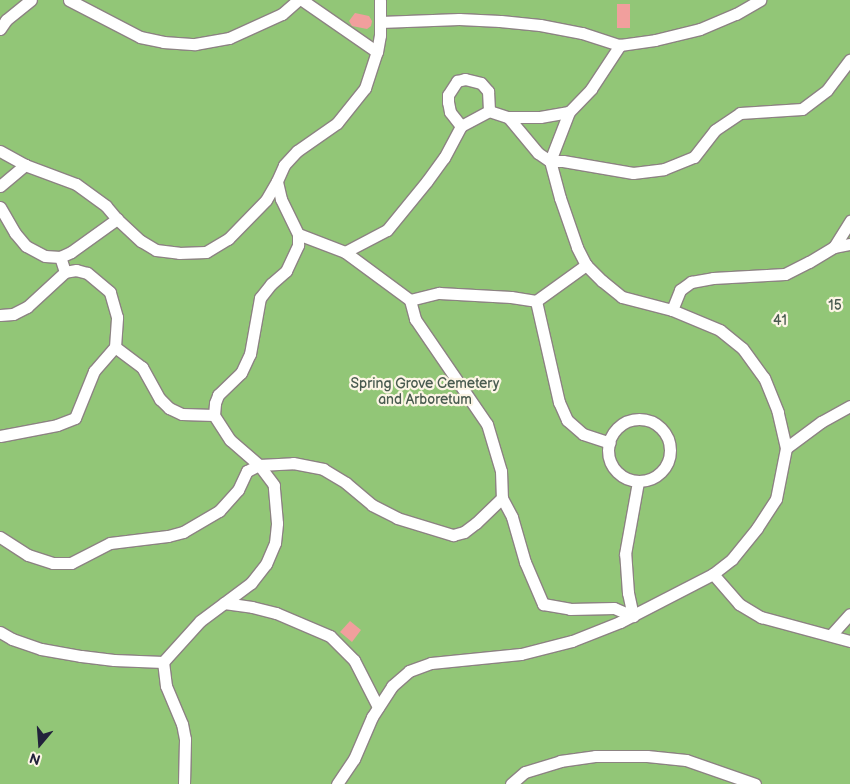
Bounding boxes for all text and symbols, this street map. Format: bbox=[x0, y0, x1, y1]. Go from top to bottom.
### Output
park label: 15 bbox=[828, 298, 842, 314]
park label: 41 bbox=[773, 313, 787, 329]
park label: Spring Grove Cemetery and Arboretum bbox=[351, 376, 499, 408]
north arrow bbox=[15, 719, 65, 769]
text: N bbox=[28, 749, 43, 768]

